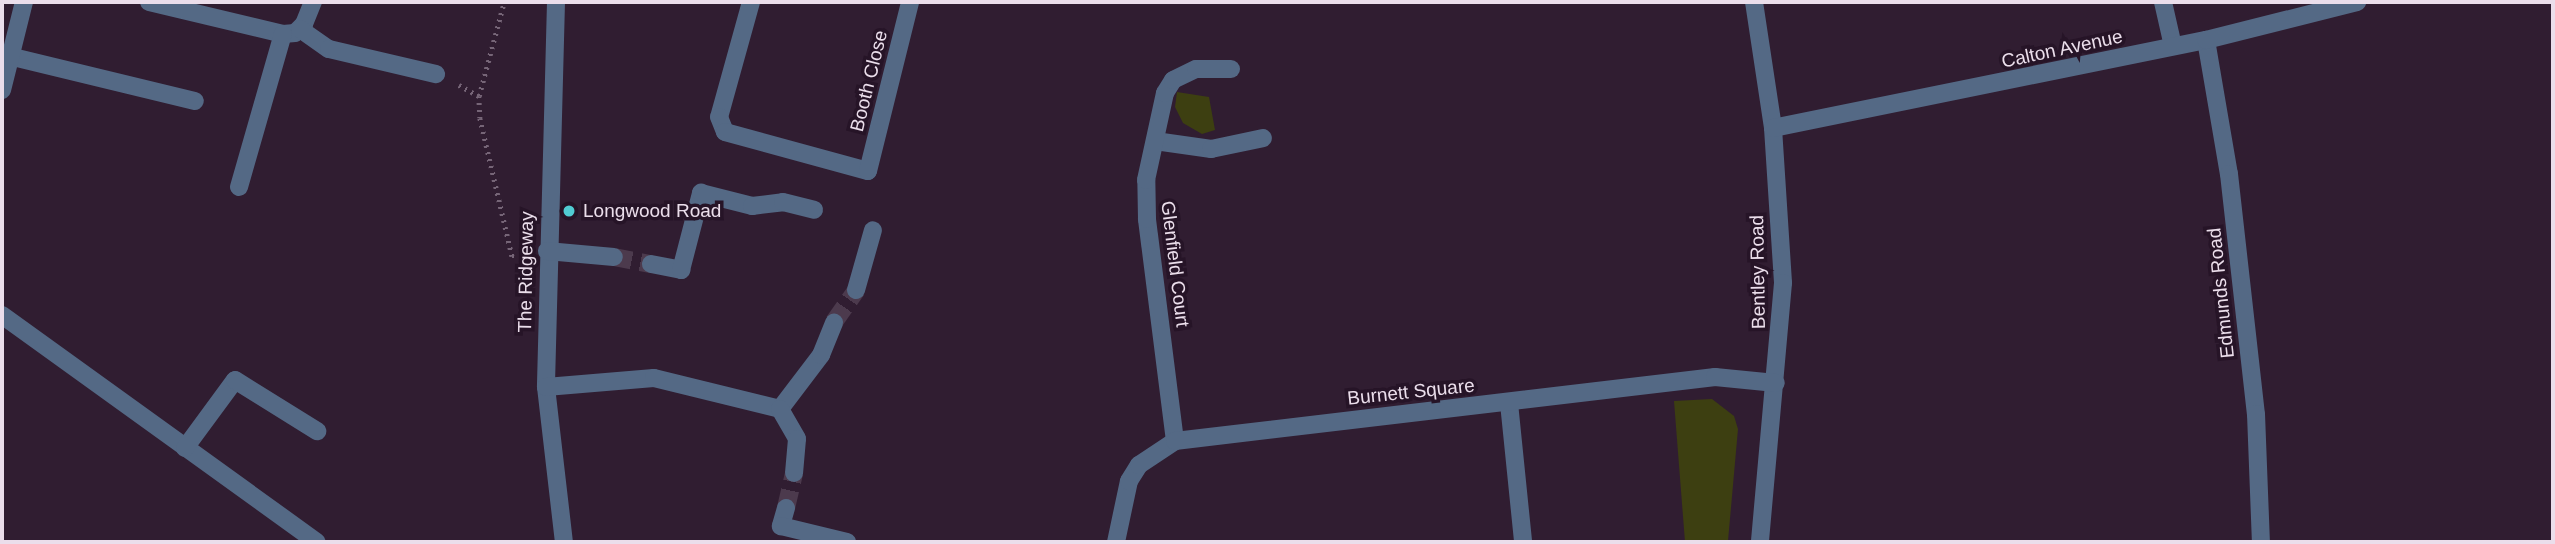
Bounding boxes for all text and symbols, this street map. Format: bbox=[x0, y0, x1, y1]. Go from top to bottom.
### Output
street label: Calton Avenue bbox=[1999, 25, 2125, 73]
street label: Booth Close bbox=[845, 28, 893, 134]
place label: Longwood Road bbox=[583, 200, 721, 222]
street label: Glenfield Court bbox=[1156, 200, 1194, 328]
marker: Longwood Road bbox=[561, 203, 577, 219]
street label: The Ridgeway bbox=[514, 211, 538, 333]
street label: Bentley Road bbox=[1746, 215, 1770, 329]
street label: Edmunds Road bbox=[2203, 227, 2239, 359]
street label: Burnett Square bbox=[1346, 374, 1476, 410]

